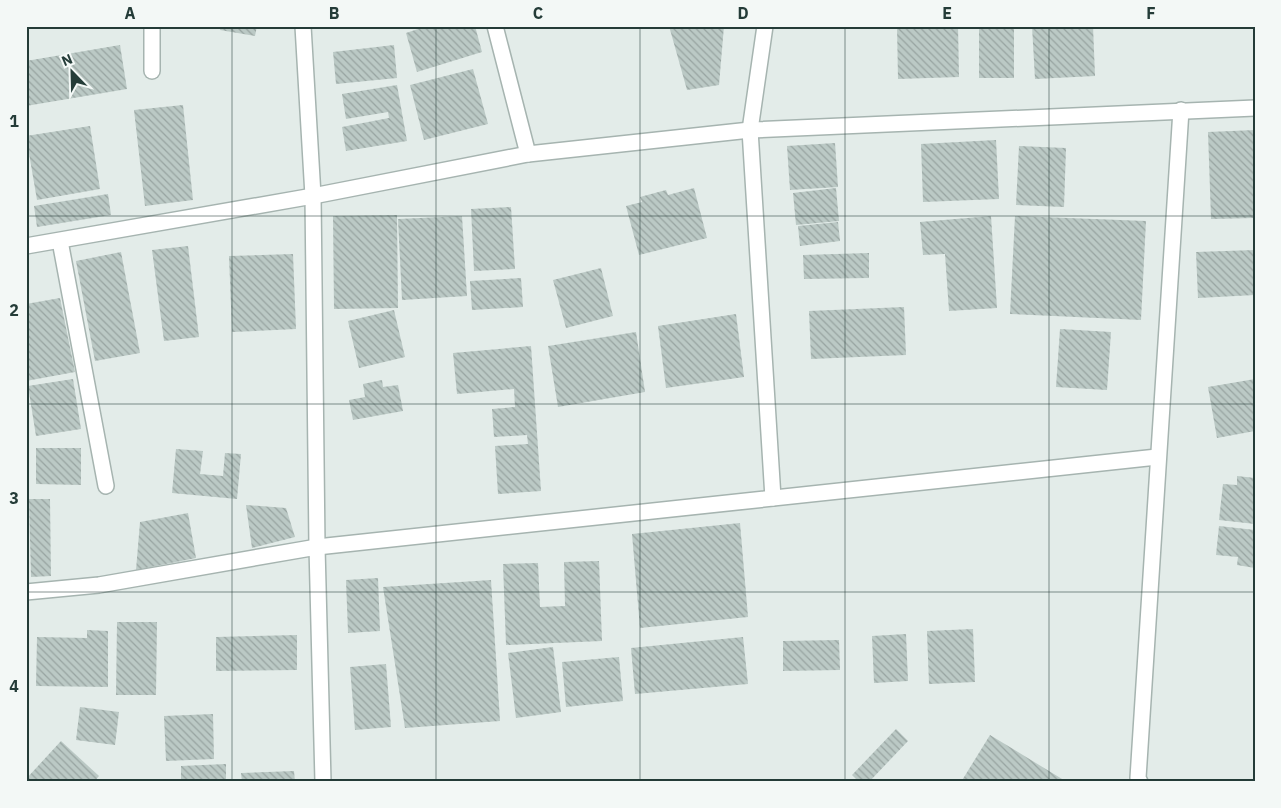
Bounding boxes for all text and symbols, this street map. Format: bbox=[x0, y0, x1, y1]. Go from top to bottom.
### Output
text: A bbox=[125, 3, 136, 23]
text: B bbox=[329, 3, 340, 23]
text: C bbox=[533, 3, 543, 23]
text: D bbox=[737, 3, 749, 23]
text: E bbox=[942, 3, 952, 23]
text: F bbox=[1146, 3, 1156, 23]
north arrow bbox=[48, 48, 98, 98]
text: N bbox=[59, 50, 75, 70]
text: 1 bbox=[9, 111, 19, 131]
text: 2 bbox=[9, 300, 19, 320]
text: 3 bbox=[9, 488, 19, 508]
text: 4 bbox=[9, 676, 19, 696]

